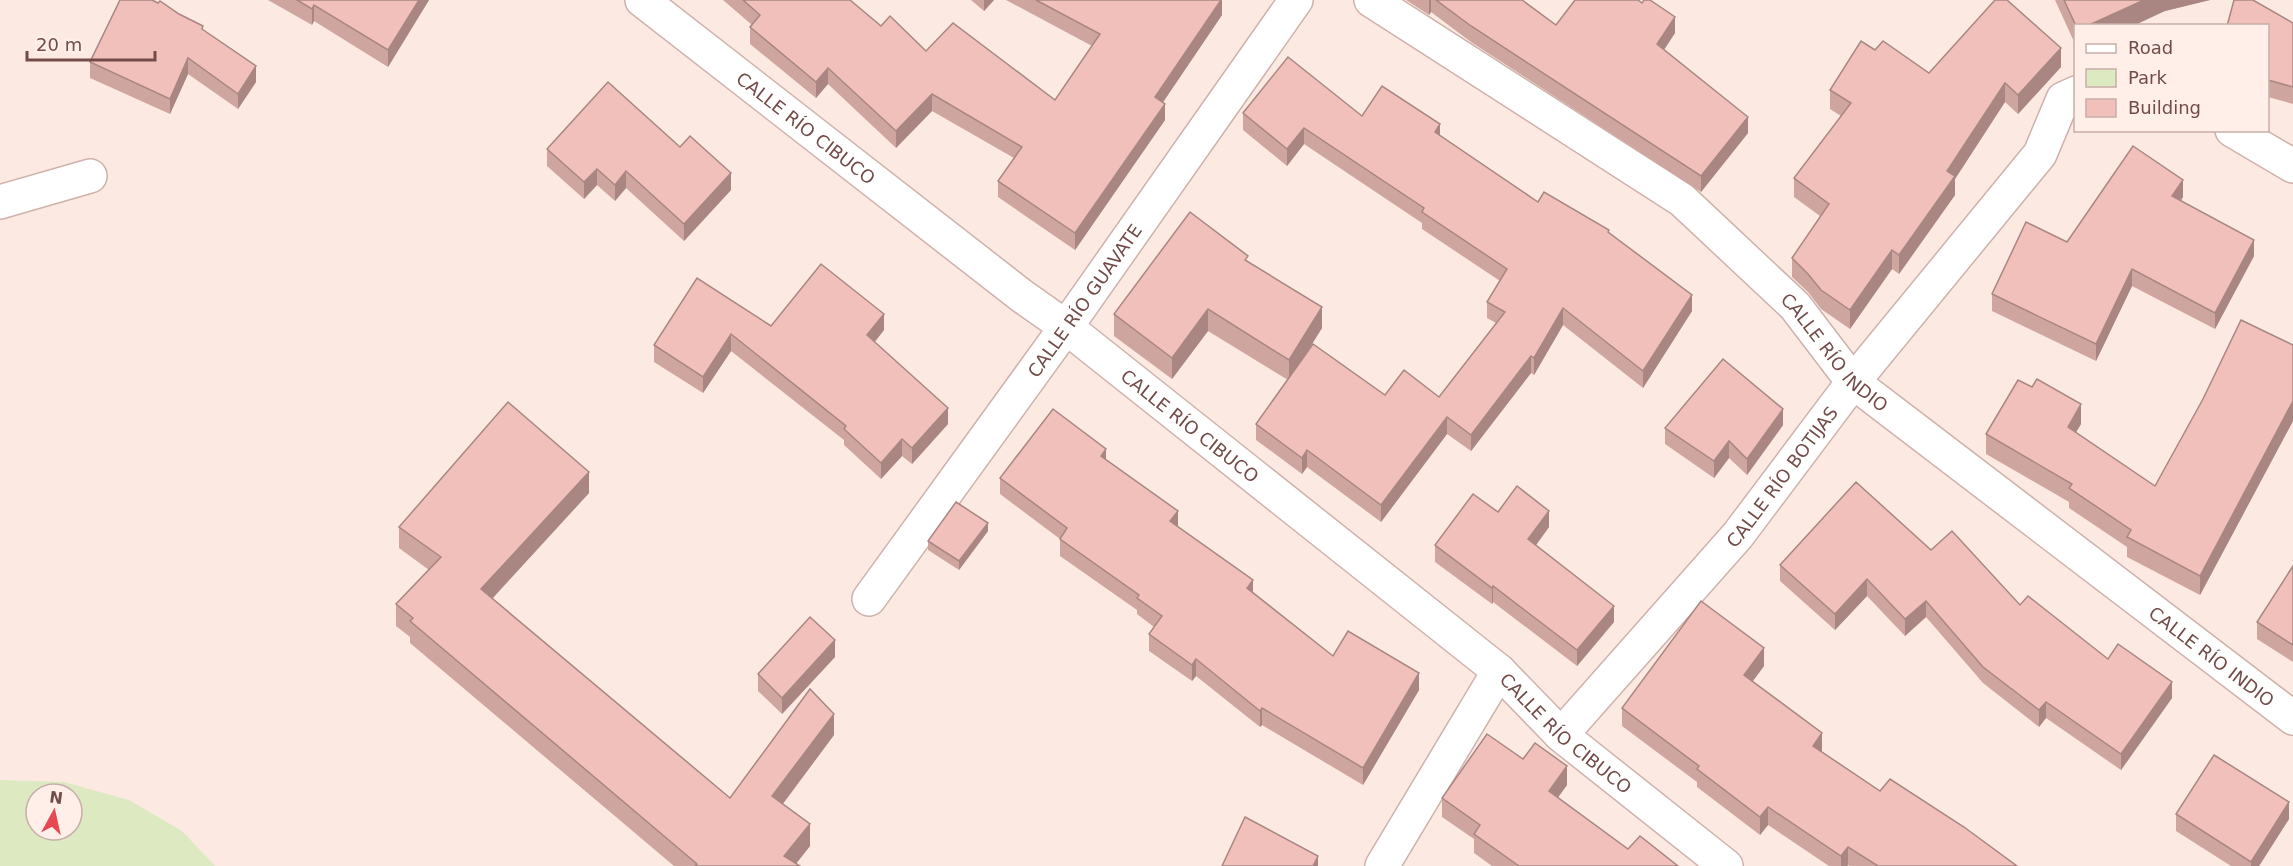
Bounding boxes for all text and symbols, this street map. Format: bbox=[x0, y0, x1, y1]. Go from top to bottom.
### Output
scale bar bbox=[27, 24, 154, 62]
legend bbox=[2074, 24, 2269, 132]
text: 20 m bbox=[36, 34, 82, 55]
text: Road bbox=[2128, 37, 2173, 58]
street label: CALLE RÍO CIBUCO bbox=[733, 67, 880, 188]
text: Park bbox=[2128, 67, 2167, 88]
text: Building bbox=[2128, 97, 2201, 118]
street label: CALLE RÍO GUAVATE bbox=[1023, 220, 1146, 381]
street label: CALLE RÍO INDIO bbox=[1777, 288, 1892, 416]
street label: CALLE RÍO CIBUCO bbox=[1117, 364, 1263, 487]
street label: CALLE RÍO BOTIJAS bbox=[1722, 402, 1842, 551]
street label: CALLE RÍO INDIO bbox=[2145, 602, 2279, 711]
street label: CALLE RÍO CIBUCO bbox=[1496, 668, 1636, 798]
north arrow bbox=[24, 782, 84, 842]
text: N bbox=[48, 787, 64, 808]

